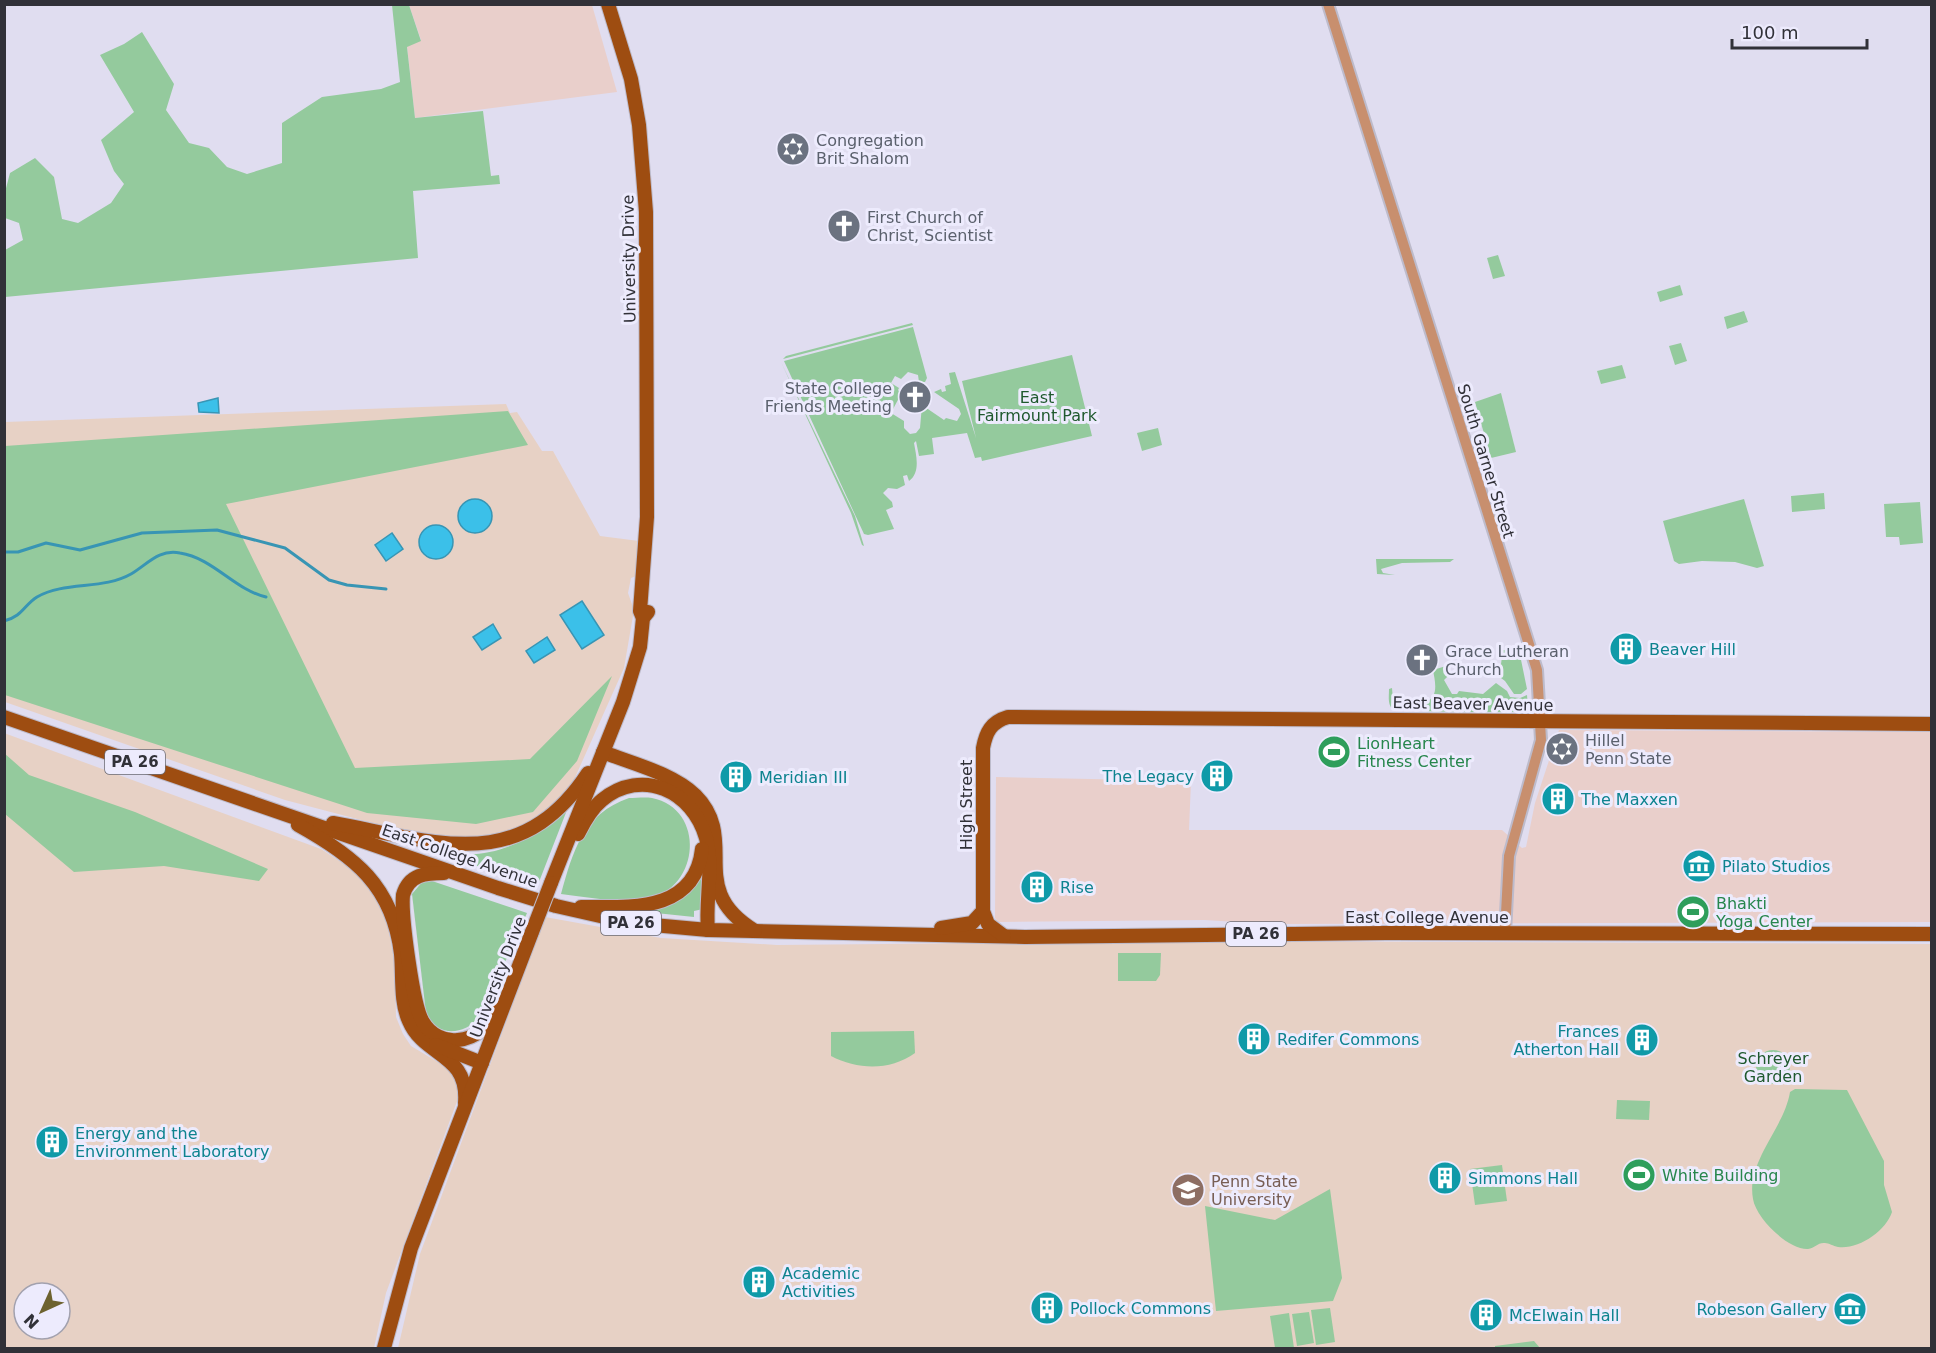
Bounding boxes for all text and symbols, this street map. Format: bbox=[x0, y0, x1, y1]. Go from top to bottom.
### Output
scale bar bbox=[1732, 12, 1867, 50]
text: 100 m bbox=[1741, 22, 1799, 43]
synagogue icon: Congregation Brit Shalom bbox=[775, 131, 811, 167]
place label: Congregation Brit Shalom bbox=[816, 131, 924, 168]
street label: University Drive bbox=[618, 195, 640, 323]
church icon: First Church of Christ, Scientist bbox=[826, 208, 862, 244]
place label: First Church of Christ, Scientist bbox=[867, 208, 993, 245]
place label: State College Friends Meeting bbox=[765, 379, 892, 416]
church icon: State College Friends Meeting bbox=[897, 379, 933, 415]
street label: South Garner Street bbox=[1453, 382, 1519, 540]
park label: East Fairmount Park bbox=[977, 388, 1098, 425]
building icon: Beaver Hill bbox=[1608, 631, 1644, 667]
place label: Beaver Hill bbox=[1649, 640, 1736, 659]
church icon: Grace Lutheran Church bbox=[1404, 642, 1440, 678]
place label: Grace Lutheran Church bbox=[1445, 642, 1569, 679]
street label: East Beaver Avenue bbox=[1393, 693, 1553, 715]
synagogue icon: Hillel Penn State bbox=[1544, 731, 1580, 767]
place label: Hillel Penn State bbox=[1585, 731, 1672, 768]
sports icon: LionHeart Fitness Center bbox=[1316, 734, 1352, 770]
place label: LionHeart Fitness Center bbox=[1357, 734, 1472, 771]
road number: PA 26 bbox=[105, 750, 165, 774]
building icon: The Legacy bbox=[1199, 758, 1235, 794]
building icon: Meridian III bbox=[718, 759, 754, 795]
street label: High Street bbox=[957, 760, 976, 850]
place label: The Legacy bbox=[1101, 767, 1194, 786]
place label: Meridian III bbox=[759, 768, 847, 787]
building icon: The Maxxen bbox=[1540, 781, 1576, 817]
place label: The Maxxen bbox=[1580, 790, 1678, 809]
street label: East College Avenue bbox=[379, 820, 541, 892]
museum icon: Pilato Studios bbox=[1681, 848, 1717, 884]
place label: Pilato Studios bbox=[1722, 857, 1830, 876]
building icon: Rise bbox=[1019, 869, 1055, 905]
place label: Rise bbox=[1060, 878, 1094, 897]
sports icon: Bhakti Yoga Center bbox=[1675, 894, 1711, 930]
place label: Bhakti Yoga Center bbox=[1715, 894, 1813, 931]
street label: East College Avenue bbox=[1345, 908, 1509, 927]
road number: PA 26 bbox=[601, 911, 661, 935]
street label: University Drive bbox=[466, 914, 530, 1040]
road number: PA 26 bbox=[1226, 922, 1286, 946]
building icon: Redifer Commons bbox=[1236, 1021, 1272, 1057]
place label: Frances Atherton Hall bbox=[1513, 1022, 1619, 1059]
building icon: Frances Atherton Hall bbox=[1624, 1022, 1660, 1058]
place label: Redifer Commons bbox=[1277, 1030, 1419, 1049]
park label: Schreyer Garden bbox=[1737, 1049, 1809, 1086]
building icon: Energy and the Environment Laboratory bbox=[34, 1124, 70, 1160]
place label: Energy and the Environment Laboratory bbox=[75, 1124, 269, 1161]
sports icon: White Building bbox=[1621, 1157, 1657, 1193]
building icon: Simmons Hall bbox=[1427, 1160, 1463, 1196]
place label: White Building bbox=[1662, 1166, 1779, 1185]
place label: Simmons Hall bbox=[1468, 1169, 1578, 1188]
school or university icon: Penn State University bbox=[1170, 1172, 1206, 1208]
place label: Penn State University bbox=[1211, 1172, 1298, 1209]
building icon: Academic Activities bbox=[741, 1264, 777, 1300]
place label: Academic Activities bbox=[782, 1264, 860, 1301]
north arrow bbox=[12, 1281, 72, 1341]
building icon: Pollock Commons bbox=[1029, 1290, 1065, 1326]
museum icon: Robeson Gallery bbox=[1832, 1291, 1868, 1327]
building icon: McElwain Hall bbox=[1468, 1297, 1504, 1333]
place label: Pollock Commons bbox=[1070, 1299, 1211, 1318]
place label: Robeson Gallery bbox=[1696, 1300, 1827, 1319]
place label: McElwain Hall bbox=[1509, 1306, 1619, 1325]
text: N bbox=[20, 1310, 43, 1333]

